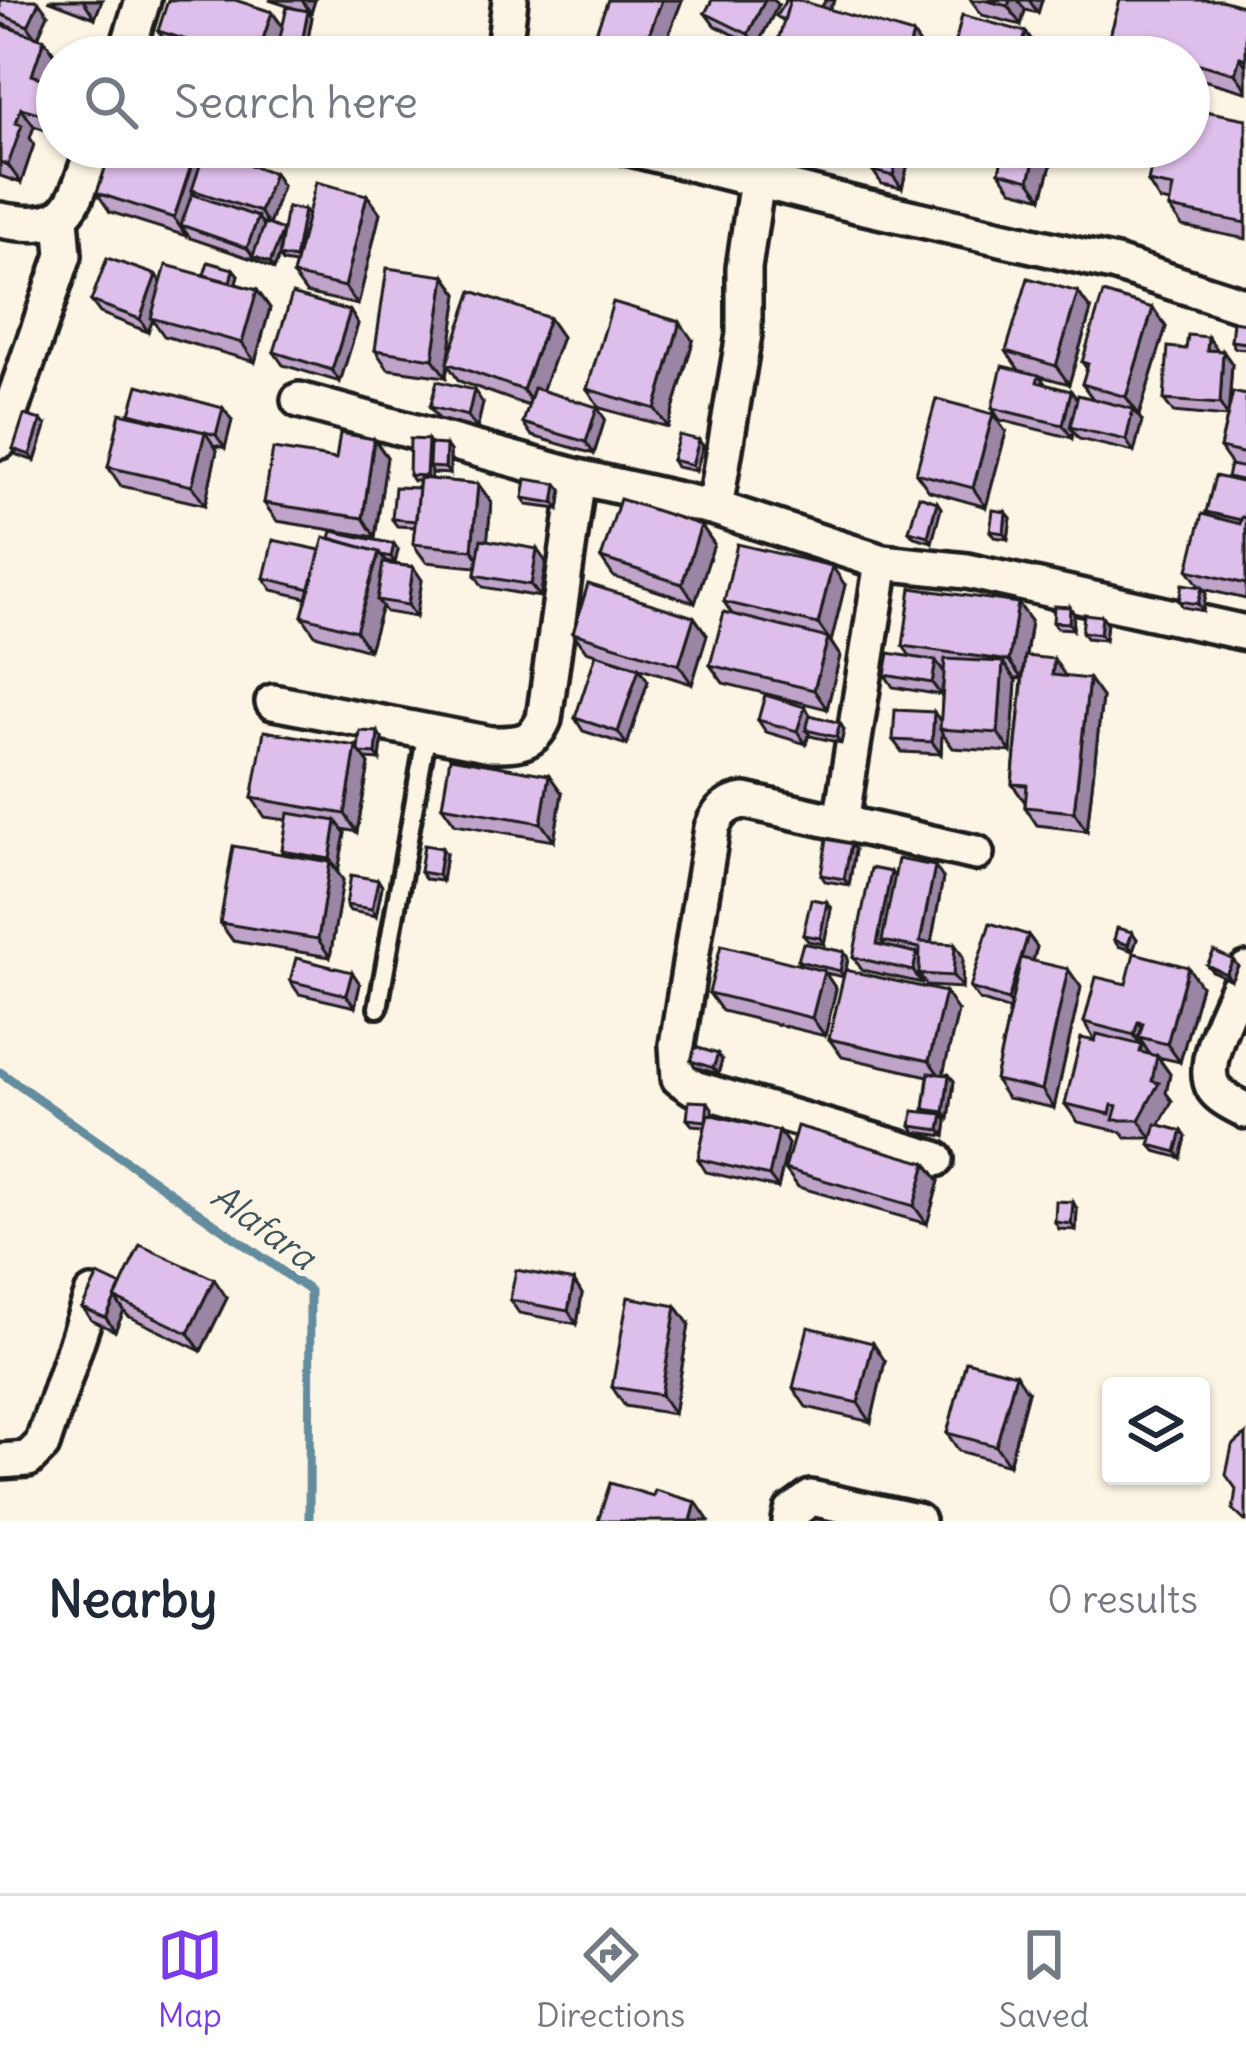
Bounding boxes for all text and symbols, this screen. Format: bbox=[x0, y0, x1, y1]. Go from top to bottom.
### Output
search box bbox=[36, 36, 1210, 168]
icon: search bbox=[78, 69, 144, 135]
text: Search here bbox=[174, 74, 418, 130]
water label: Alafara bbox=[203, 1173, 327, 1281]
map controls bbox=[1102, 1377, 1210, 1485]
button: layers bbox=[1102, 1377, 1210, 1485]
text: Nearby bbox=[48, 1567, 217, 1631]
text: 0 results bbox=[1047, 1575, 1198, 1624]
tab: Map bbox=[157, 1922, 223, 2036]
tab: Directions bbox=[536, 1922, 685, 2036]
tab: Saved bbox=[999, 1922, 1089, 2036]

